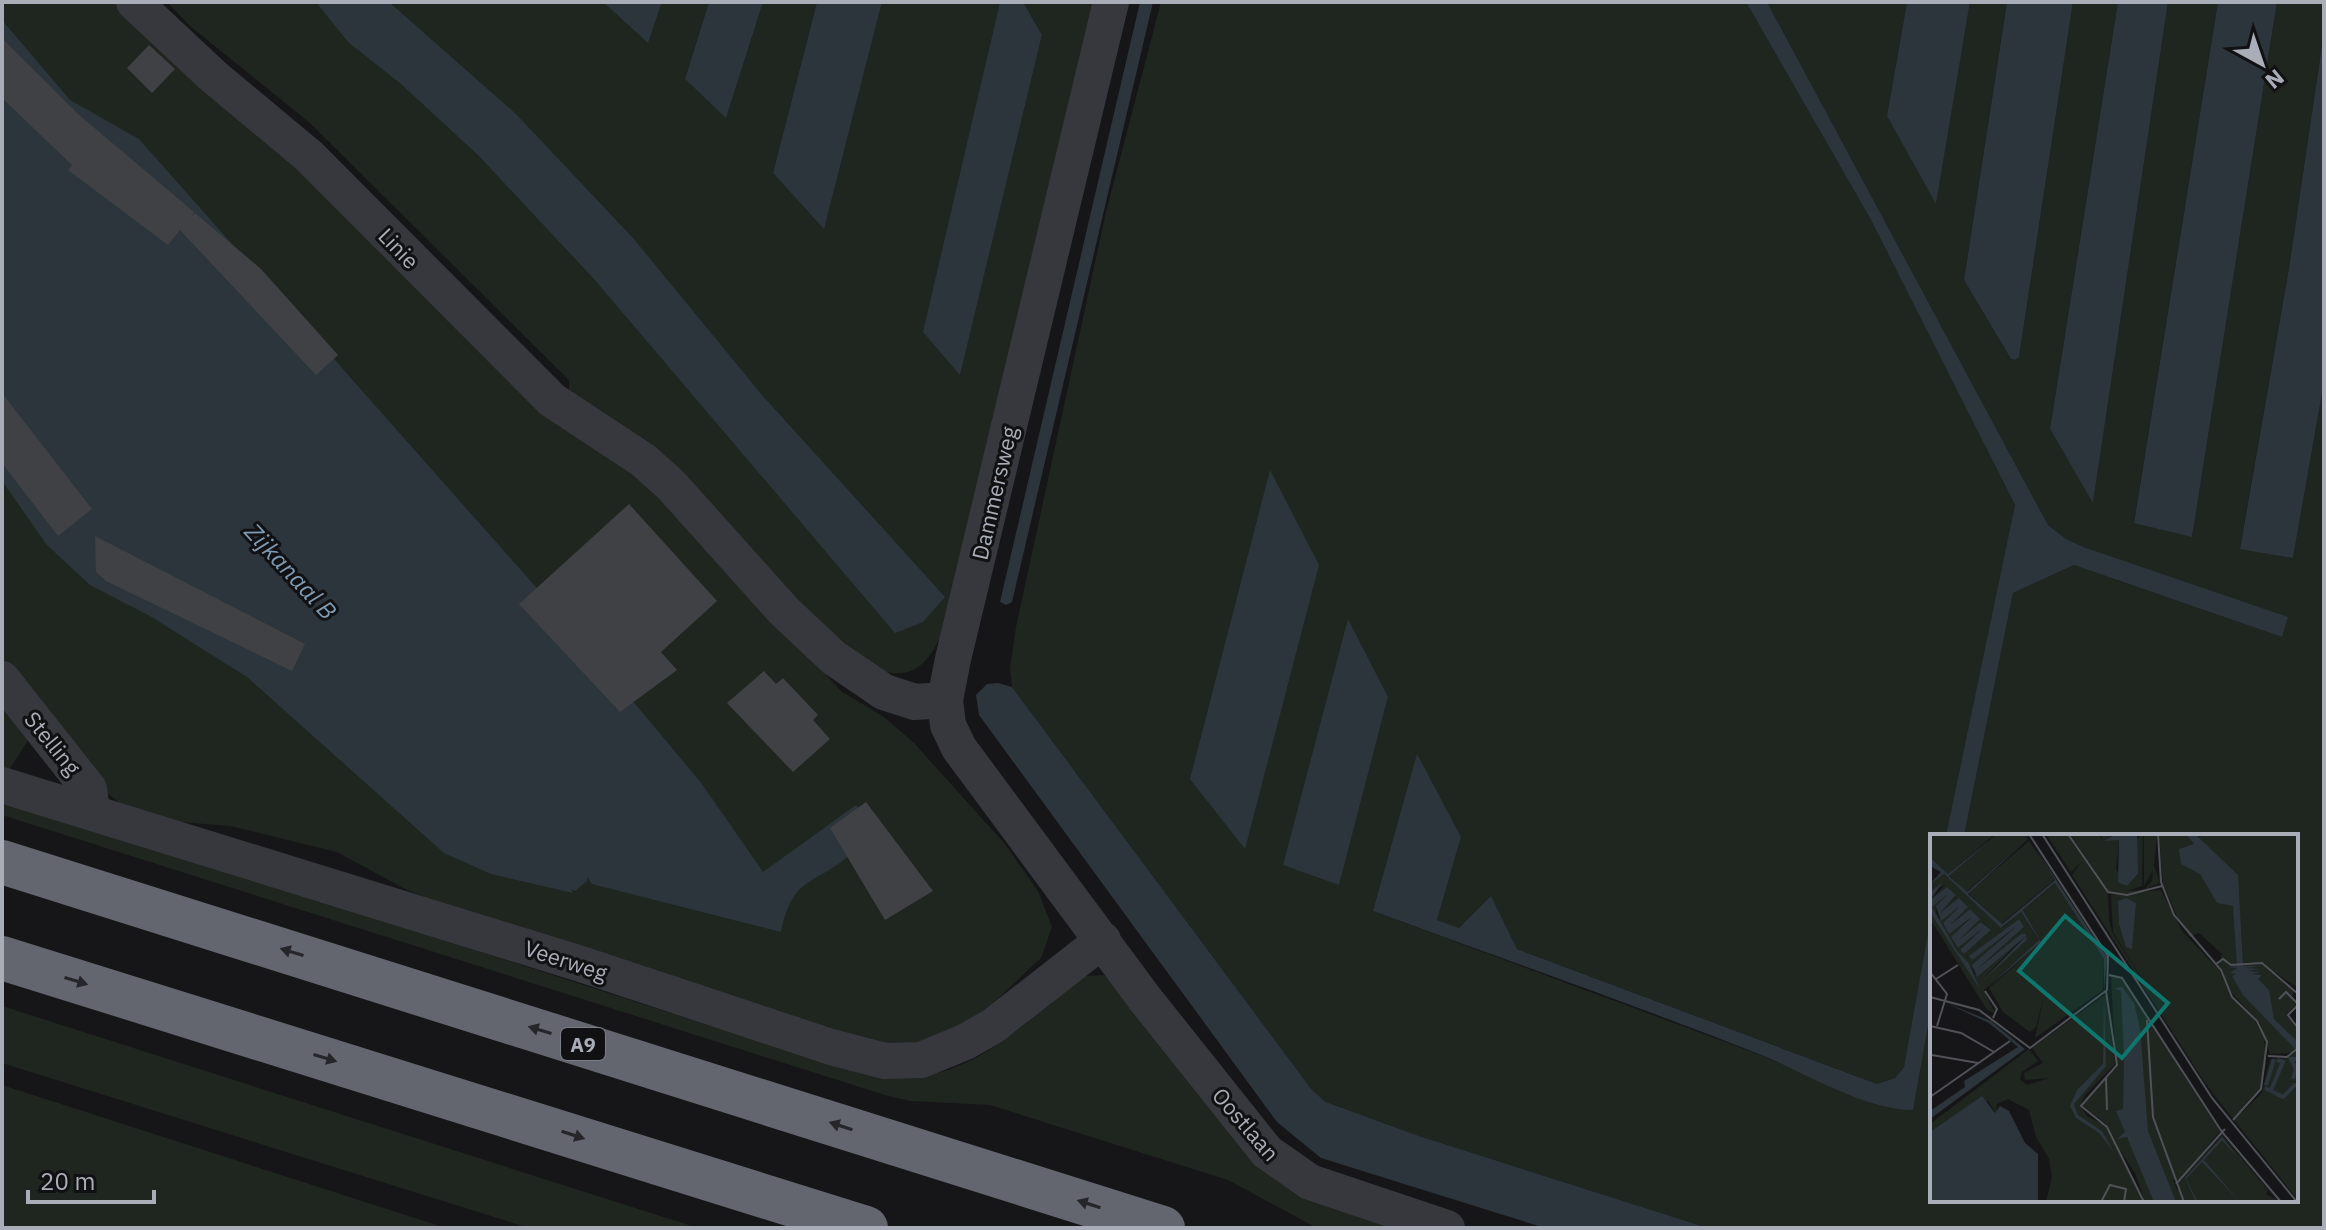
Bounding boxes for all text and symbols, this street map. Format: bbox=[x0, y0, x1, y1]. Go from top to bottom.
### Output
north arrow bbox=[2222, 24, 2302, 104]
text: N bbox=[2260, 63, 2291, 96]
street label: Linie bbox=[372, 221, 426, 275]
street label: Dammersweg bbox=[965, 423, 1024, 563]
water label: Zijkanaal B bbox=[238, 515, 344, 626]
street label: Stelling bbox=[18, 705, 88, 781]
inset map bbox=[1930, 834, 2298, 1202]
street label: Veerweg bbox=[521, 933, 612, 987]
one-way arrow bbox=[280, 946, 304, 958]
one-way arrow bbox=[65, 975, 89, 988]
one-way arrow bbox=[528, 1023, 552, 1036]
road number: A9 bbox=[561, 1028, 605, 1060]
one-way arrow bbox=[313, 1052, 337, 1065]
street label: Oostlaan bbox=[1206, 1081, 1286, 1167]
one-way arrow bbox=[829, 1119, 853, 1131]
one-way arrow bbox=[561, 1129, 585, 1142]
scale bar bbox=[28, 1154, 154, 1204]
text: 20 m bbox=[40, 1165, 95, 1197]
one-way arrow bbox=[1077, 1198, 1101, 1210]

